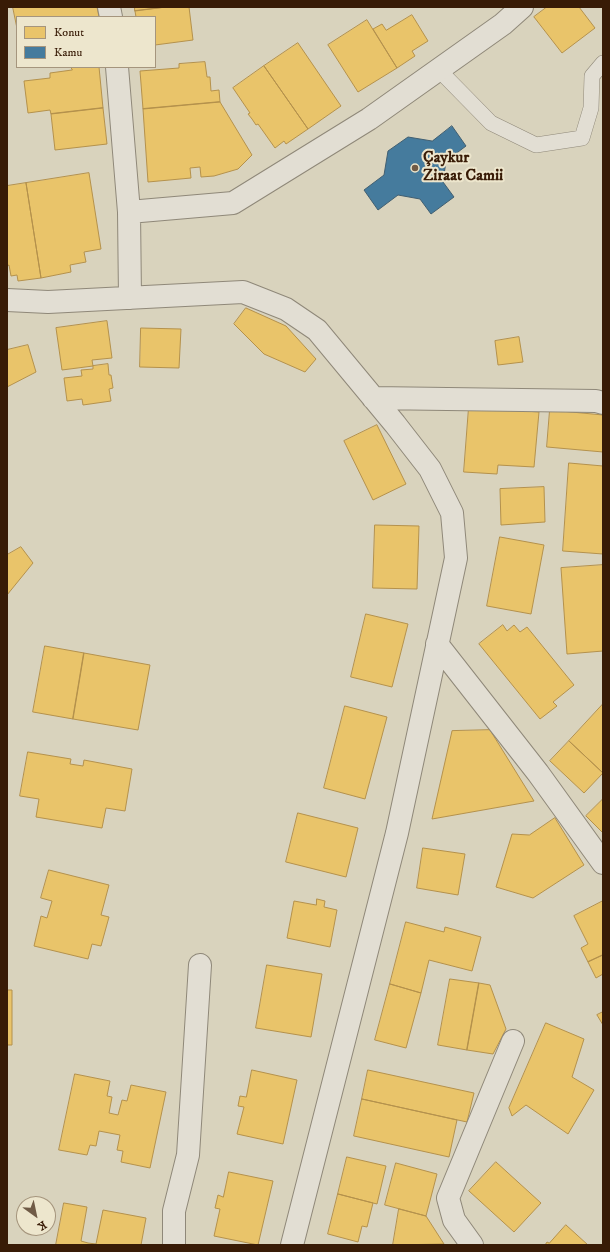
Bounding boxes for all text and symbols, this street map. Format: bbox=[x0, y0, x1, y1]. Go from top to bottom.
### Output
legend bbox=[16, 16, 156, 68]
text: Konut bbox=[54, 25, 84, 40]
text: Kamu bbox=[54, 45, 82, 60]
place label: Çaykur Ziraat Camii bbox=[423, 149, 503, 187]
marker: Çaykur Ziraat Camii bbox=[410, 163, 420, 173]
north arrow bbox=[16, 1196, 56, 1236]
text: K bbox=[35, 1217, 49, 1233]

